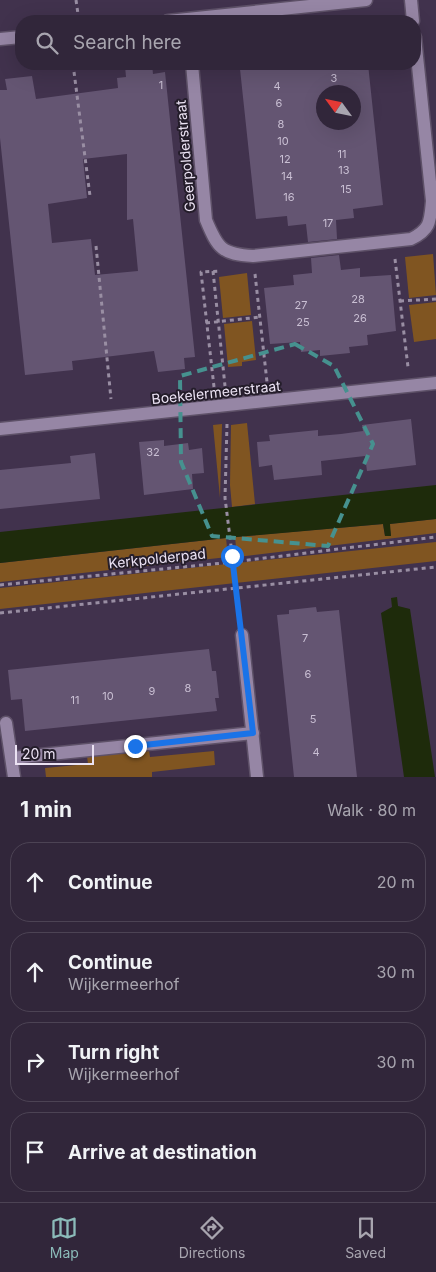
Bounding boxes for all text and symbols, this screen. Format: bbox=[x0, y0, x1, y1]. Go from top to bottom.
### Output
search box bbox=[15, 15, 421, 70]
icon: search bbox=[33, 29, 61, 57]
text: Search here bbox=[73, 31, 182, 54]
house number: 3 bbox=[331, 71, 338, 85]
house number: 1 bbox=[159, 78, 163, 92]
house number: 4 bbox=[273, 79, 281, 93]
north arrow bbox=[316, 85, 361, 130]
house number: 6 bbox=[276, 96, 283, 110]
street label: Geerpolderstraat bbox=[172, 99, 198, 213]
house number: 8 bbox=[278, 117, 285, 131]
house number: 10 bbox=[277, 134, 289, 148]
house number: 11 bbox=[338, 147, 346, 161]
house number: 12 bbox=[279, 152, 291, 166]
house number: 13 bbox=[338, 163, 350, 177]
house number: 14 bbox=[281, 169, 293, 183]
house number: 15 bbox=[340, 182, 352, 196]
house number: 16 bbox=[283, 190, 295, 204]
house number: 17 bbox=[323, 216, 333, 230]
house number: 28 bbox=[351, 292, 365, 306]
house number: 27 bbox=[295, 298, 307, 312]
house number: 26 bbox=[353, 311, 367, 325]
house number: 25 bbox=[296, 315, 310, 329]
street label: Boekelermeerstraat bbox=[151, 377, 282, 407]
house number: 32 bbox=[146, 445, 160, 459]
street label: Kerkpolderpad bbox=[107, 544, 207, 572]
route start bbox=[221, 545, 244, 568]
house number: 7 bbox=[302, 631, 308, 645]
house number: 6 bbox=[305, 667, 312, 681]
house number: 8 bbox=[185, 681, 192, 695]
house number: 9 bbox=[149, 684, 156, 698]
house number: 10 bbox=[102, 689, 114, 703]
house number: 11 bbox=[71, 693, 79, 707]
house number: 5 bbox=[310, 712, 317, 726]
route end bbox=[124, 735, 147, 758]
scale bar bbox=[15, 742, 94, 765]
text: 20 m bbox=[22, 745, 56, 762]
house number: 4 bbox=[312, 745, 320, 759]
text: 1 min bbox=[20, 797, 72, 822]
text: Walk · 80 m bbox=[327, 800, 416, 820]
icon: ahead bbox=[21, 868, 49, 896]
text: Continue bbox=[68, 871, 153, 894]
text: 20 m bbox=[377, 872, 415, 892]
text: Continue bbox=[68, 951, 153, 974]
icon: ahead bbox=[21, 958, 49, 986]
text: 30 m bbox=[377, 962, 415, 982]
text: Wijkermeerhof bbox=[68, 974, 179, 994]
text: Turn right bbox=[68, 1041, 159, 1064]
icon: right bbox=[21, 1048, 49, 1076]
text: 30 m bbox=[377, 1052, 415, 1072]
text: Wijkermeerhof bbox=[68, 1064, 179, 1084]
icon: arrive bbox=[21, 1138, 49, 1166]
text: Arrive at destination bbox=[68, 1141, 257, 1164]
tab: Map bbox=[50, 1214, 79, 1261]
tab: Directions bbox=[179, 1214, 245, 1261]
tab: Saved bbox=[345, 1214, 386, 1261]

